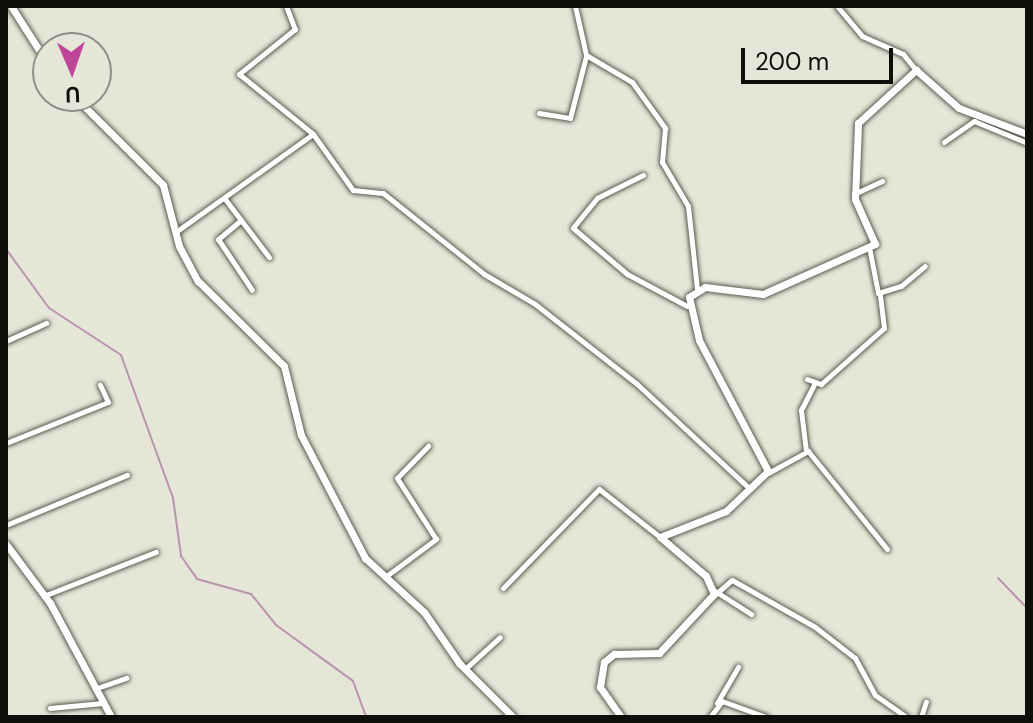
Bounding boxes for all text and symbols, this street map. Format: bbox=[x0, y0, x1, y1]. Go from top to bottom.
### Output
north arrow bbox=[32, 32, 112, 112]
scale bar bbox=[745, 32, 897, 82]
text: 200 m bbox=[755, 46, 829, 77]
text: U bbox=[65, 80, 81, 109]

